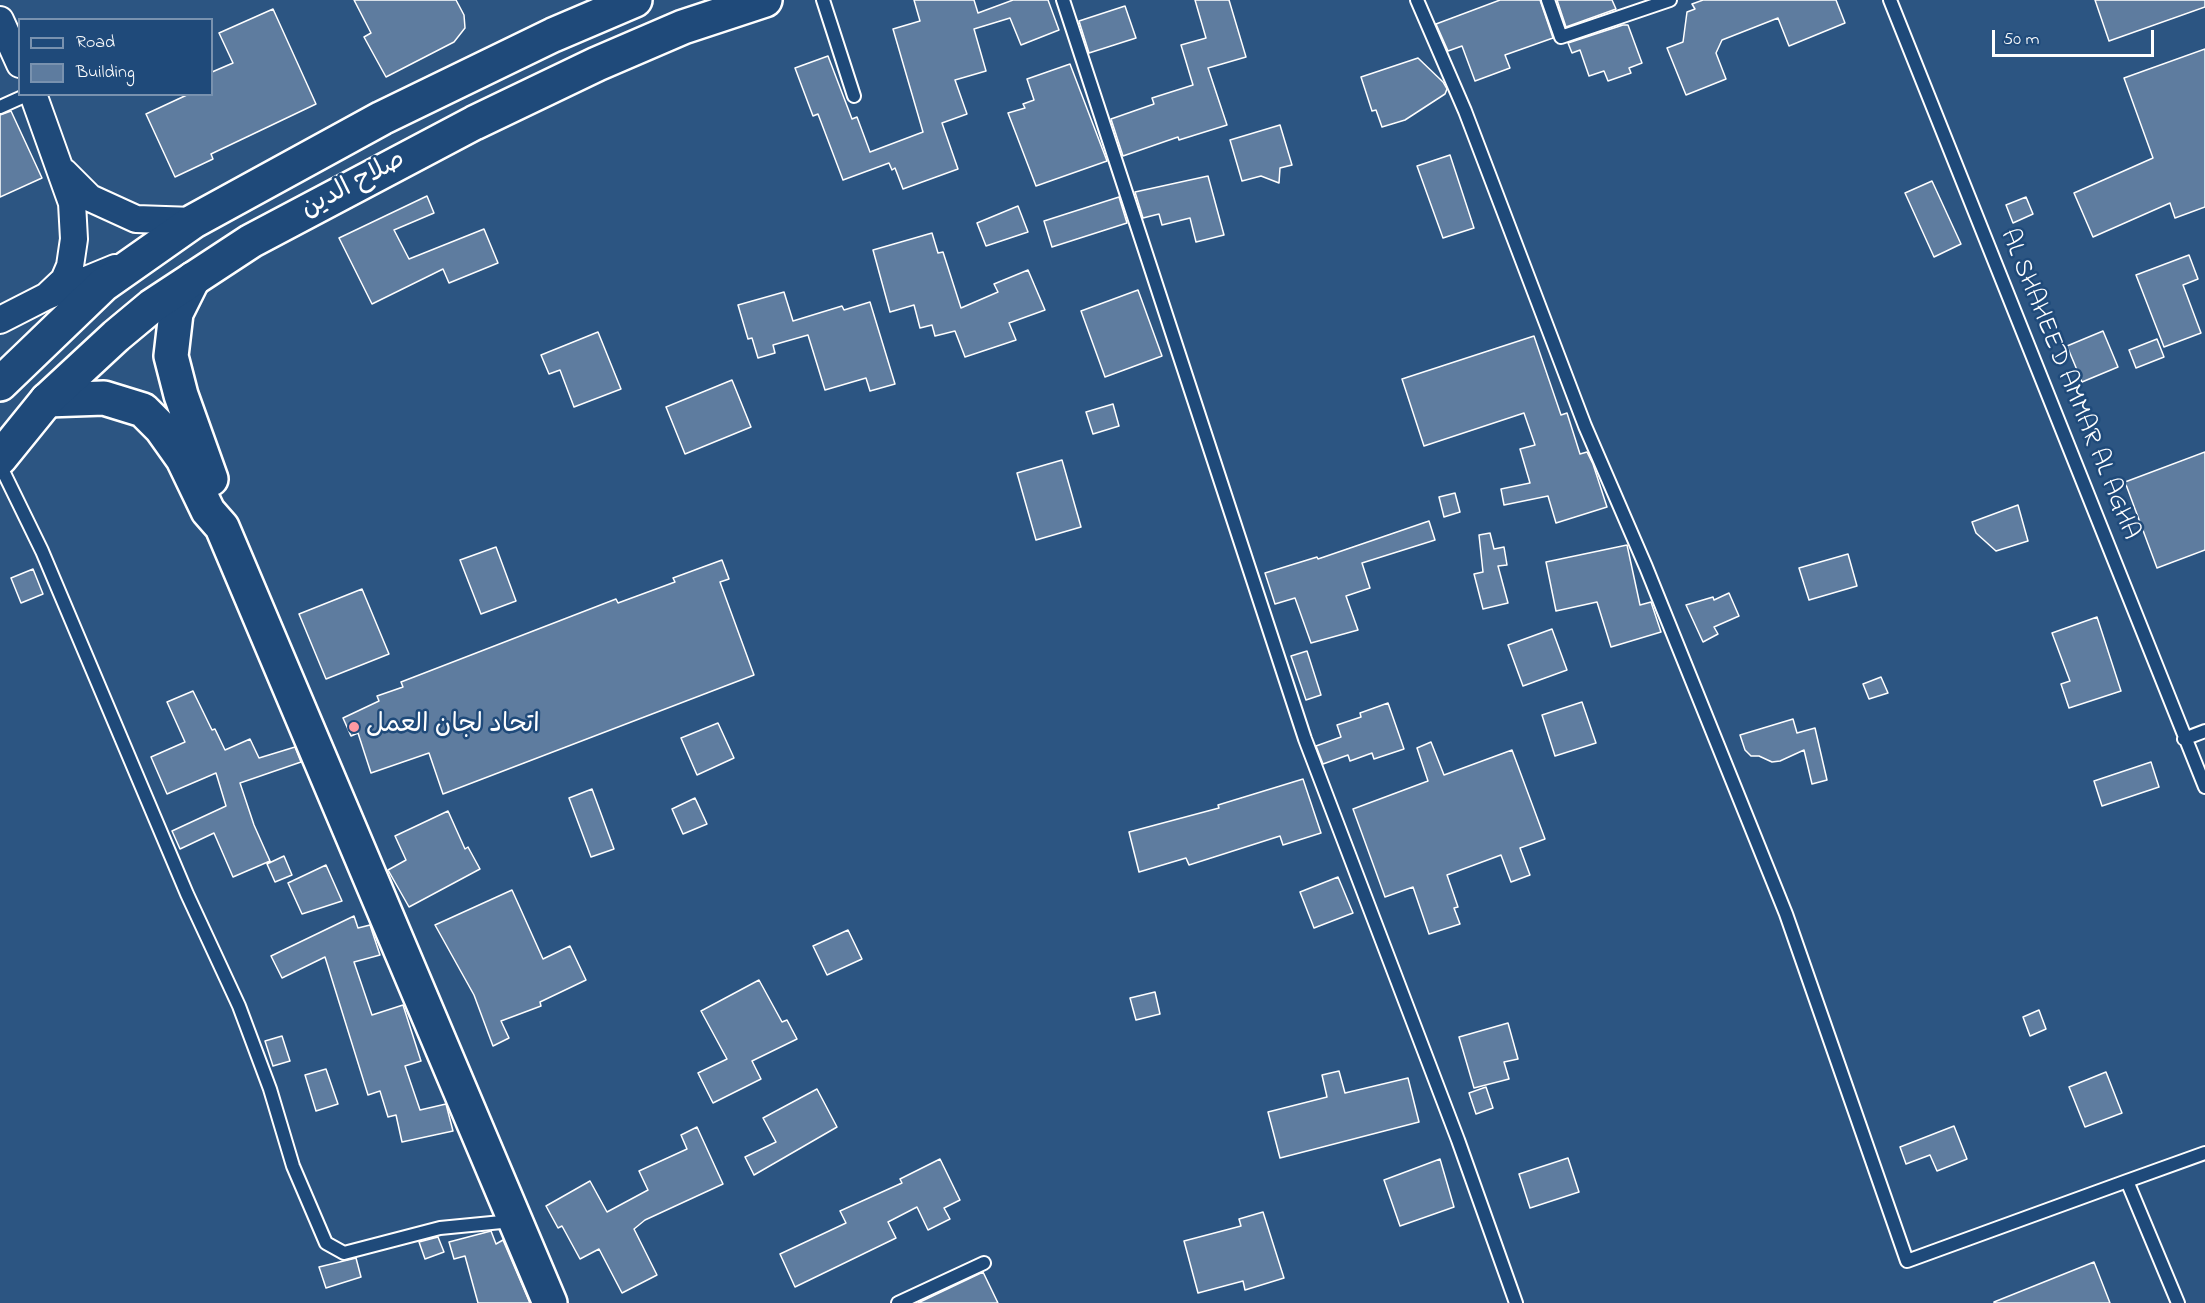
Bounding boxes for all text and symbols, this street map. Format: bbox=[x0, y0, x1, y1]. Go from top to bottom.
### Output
legend bbox=[18, 18, 213, 96]
scale bar bbox=[1995, 18, 2157, 56]
text: 50 m bbox=[2003, 27, 2040, 53]
text: Road bbox=[76, 30, 115, 56]
text: Building bbox=[76, 60, 135, 86]
street label: صلاح الدين bbox=[297, 146, 411, 226]
street label: AL SHAHEED AMMAR AL AGHA bbox=[1991, 225, 2145, 545]
place label: اتحاد لجان العمل bbox=[366, 711, 540, 743]
marker: اتحاد لجان العمل bbox=[347, 720, 361, 734]

